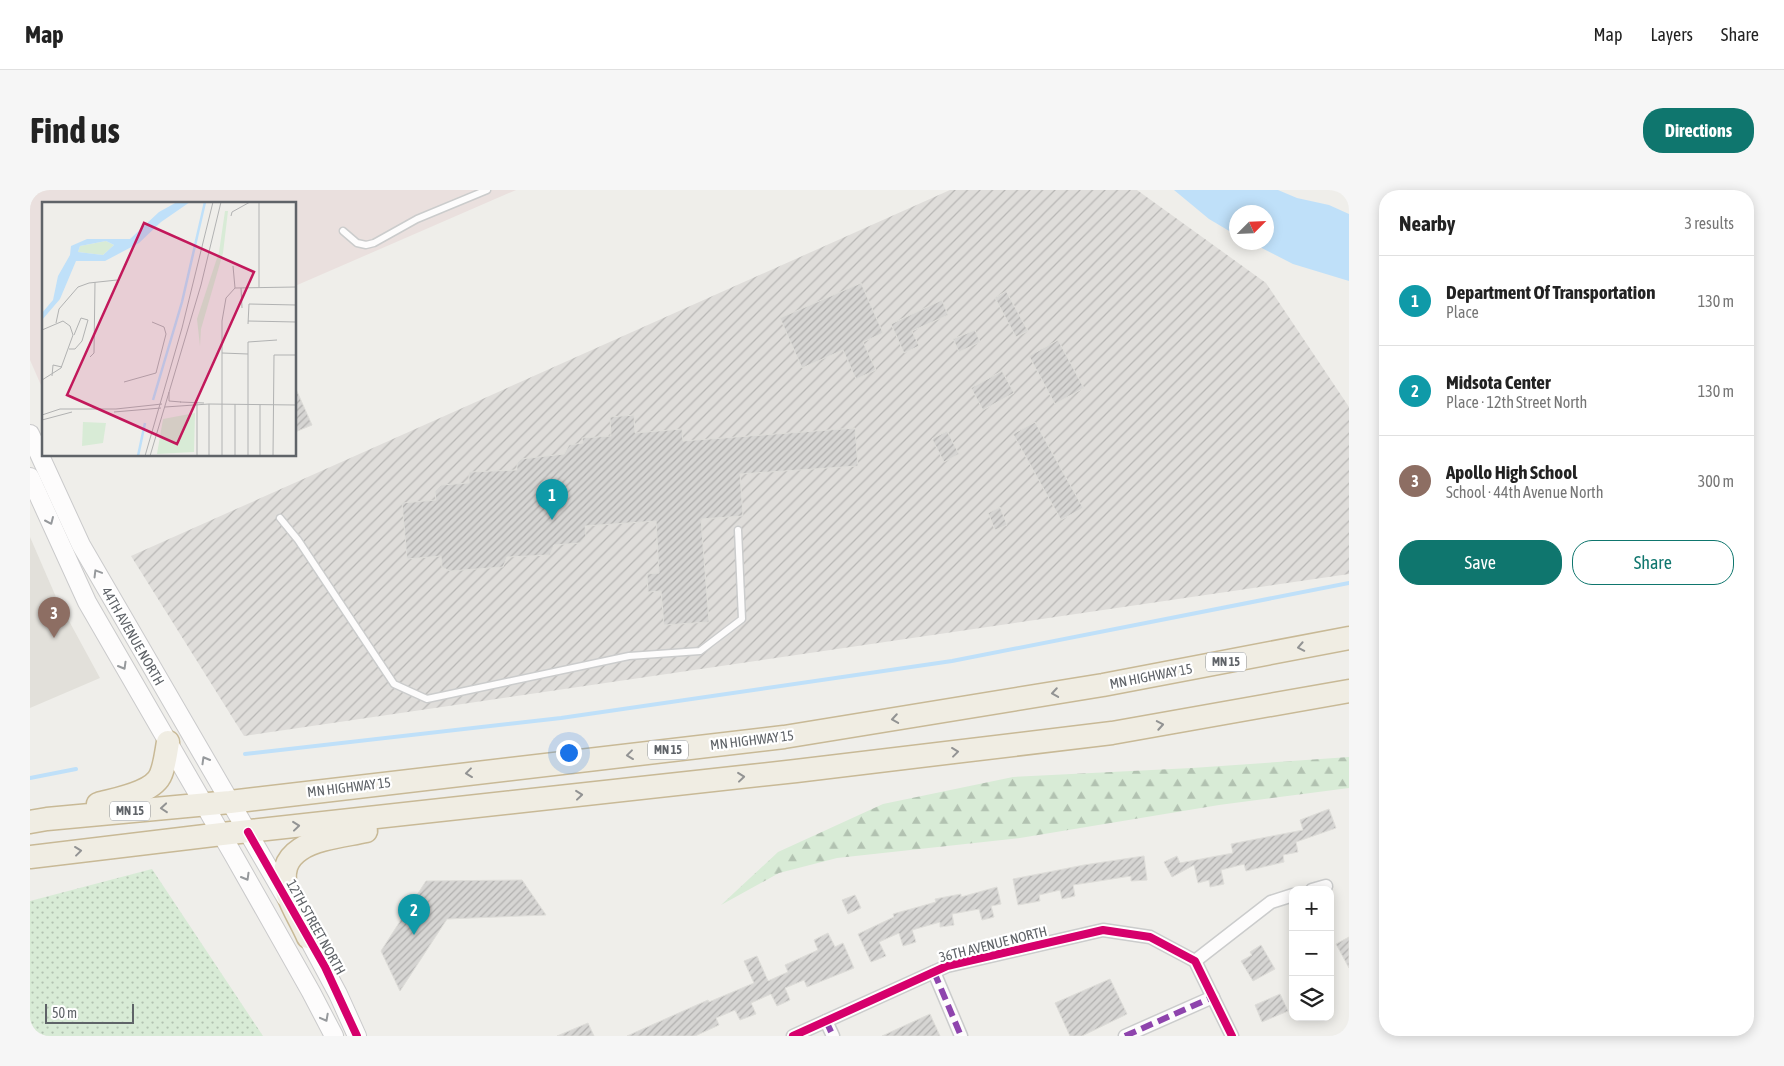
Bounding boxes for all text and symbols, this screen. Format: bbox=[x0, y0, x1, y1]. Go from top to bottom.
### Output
text: Map bbox=[25, 21, 64, 48]
text: Map bbox=[1593, 24, 1622, 45]
text: Layers bbox=[1650, 24, 1693, 45]
text: Share bbox=[1721, 24, 1759, 45]
button: Directions bbox=[1643, 108, 1754, 153]
text: Find us bbox=[30, 110, 120, 150]
inset map bbox=[42, 202, 296, 456]
north arrow bbox=[1229, 205, 1274, 250]
text: Nearby bbox=[1399, 211, 1455, 235]
text: 3 results bbox=[1684, 214, 1734, 232]
text: Department Of Transportation bbox=[1446, 281, 1655, 303]
text: 1 bbox=[1411, 292, 1419, 310]
text: 130 m bbox=[1698, 292, 1734, 310]
text: Place bbox=[1446, 303, 1479, 321]
text: Midsota Center bbox=[1446, 371, 1551, 393]
text: 2 bbox=[1411, 382, 1419, 400]
text: 130 m bbox=[1698, 382, 1734, 400]
text: Place · 12th Street North bbox=[1446, 393, 1587, 411]
text: Apollo High School bbox=[1446, 461, 1577, 483]
text: 3 bbox=[1411, 472, 1419, 490]
text: 300 m bbox=[1698, 472, 1734, 490]
pin: 1 bbox=[536, 479, 568, 520]
text: School · 44th Avenue North bbox=[1446, 483, 1603, 501]
one-way arrow bbox=[44, 516, 55, 525]
button: Save bbox=[1399, 540, 1562, 585]
button: Share bbox=[1572, 540, 1734, 585]
one-way arrow bbox=[94, 570, 104, 579]
street label: 44TH AVENUE NORTH bbox=[98, 584, 168, 688]
pin: 3 bbox=[38, 597, 70, 638]
one-way arrow bbox=[1297, 642, 1306, 652]
road number: MN 15 bbox=[1206, 652, 1246, 672]
one-way arrow bbox=[117, 660, 127, 669]
street label: MN HIGHWAY 15 bbox=[1108, 660, 1194, 692]
one-way arrow bbox=[1051, 687, 1060, 697]
one-way arrow bbox=[891, 713, 899, 724]
one-way arrow bbox=[1156, 720, 1165, 730]
street label: MN HIGHWAY 15 bbox=[709, 727, 795, 753]
your location bbox=[556, 740, 582, 766]
road number: MN 15 bbox=[648, 740, 688, 760]
one-way arrow bbox=[951, 747, 959, 758]
one-way arrow bbox=[626, 749, 634, 760]
one-way arrow bbox=[201, 756, 211, 765]
one-way arrow bbox=[464, 767, 472, 778]
one-way arrow bbox=[737, 772, 745, 783]
street label: MN HIGHWAY 15 bbox=[306, 774, 392, 800]
one-way arrow bbox=[576, 790, 584, 801]
road number: MN 15 bbox=[110, 802, 150, 820]
one-way arrow bbox=[159, 802, 167, 813]
one-way arrow bbox=[292, 821, 300, 832]
one-way arrow bbox=[75, 846, 83, 857]
one-way arrow bbox=[240, 871, 250, 880]
street label: 12TH STREET NORTH bbox=[283, 877, 349, 977]
map controls bbox=[1289, 886, 1334, 1021]
button: + bbox=[1289, 886, 1334, 931]
pin: 2 bbox=[398, 894, 430, 935]
street label: 36TH AVENUE NORTH bbox=[937, 923, 1049, 965]
button: − bbox=[1289, 931, 1334, 976]
button: layers bbox=[1289, 976, 1334, 1021]
scale bar bbox=[45, 1001, 134, 1024]
text: 50 m bbox=[52, 1005, 77, 1021]
one-way arrow bbox=[319, 1013, 329, 1022]

